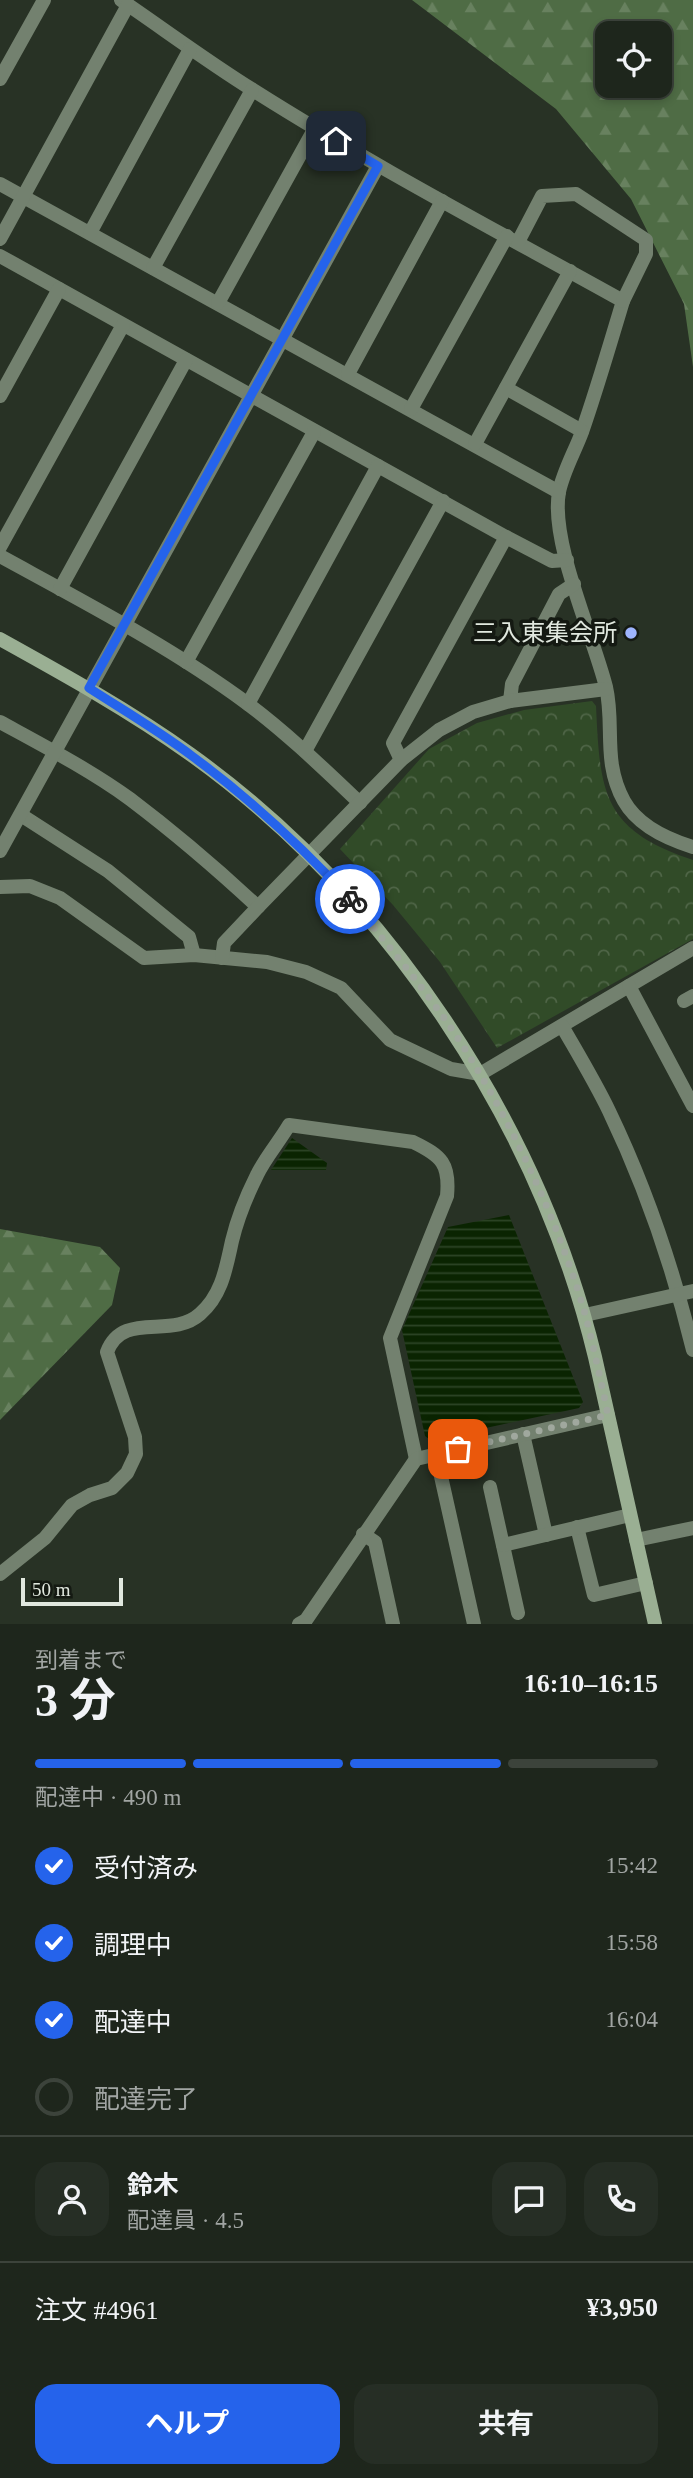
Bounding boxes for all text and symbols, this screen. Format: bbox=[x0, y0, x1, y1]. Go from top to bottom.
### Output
map controls bbox=[595, 21, 672, 98]
button: locate bbox=[595, 21, 672, 98]
pin bbox=[306, 111, 366, 171]
icon: home bbox=[317, 122, 355, 160]
place label: 三入東集会所 bbox=[473, 620, 617, 646]
marker: 三入東集会所 bbox=[623, 625, 639, 641]
courier bbox=[315, 864, 385, 934]
icon: bike bbox=[331, 880, 369, 918]
pin bbox=[428, 1419, 488, 1479]
icon: bag bbox=[439, 1430, 477, 1468]
scale bar bbox=[21, 1575, 122, 1607]
text: 50 m bbox=[32, 1579, 71, 1600]
text: 到着まで bbox=[35, 1648, 127, 1673]
text: 16:10–16:15 bbox=[524, 1669, 658, 1698]
text: 3 分 bbox=[35, 1675, 116, 1726]
text: 配達中 · 490 m bbox=[35, 1785, 181, 1810]
icon: check bbox=[35, 1847, 73, 1885]
text: 15:42 bbox=[606, 1853, 658, 1878]
text: 受付済み bbox=[94, 1854, 198, 1883]
icon: check bbox=[35, 1924, 73, 1962]
text: 15:58 bbox=[606, 1930, 658, 1955]
text: 調理中 bbox=[94, 1931, 172, 1960]
icon: check bbox=[35, 2001, 73, 2039]
text: 16:04 bbox=[606, 2007, 658, 2032]
text: 配達中 bbox=[94, 2008, 172, 2037]
text: 配達完了 bbox=[94, 2085, 198, 2114]
button: person bbox=[35, 2162, 109, 2236]
button: chat bbox=[492, 2162, 566, 2236]
button: phone bbox=[584, 2162, 658, 2236]
text: 鈴木 bbox=[127, 2171, 179, 2200]
text: 配達員 · 4.5 bbox=[127, 2208, 244, 2233]
text: ¥3,950 bbox=[587, 2293, 658, 2322]
text: 注文 #4961 bbox=[35, 2296, 159, 2325]
button: ヘルプ bbox=[35, 2384, 340, 2464]
button: 共有 bbox=[354, 2384, 658, 2464]

